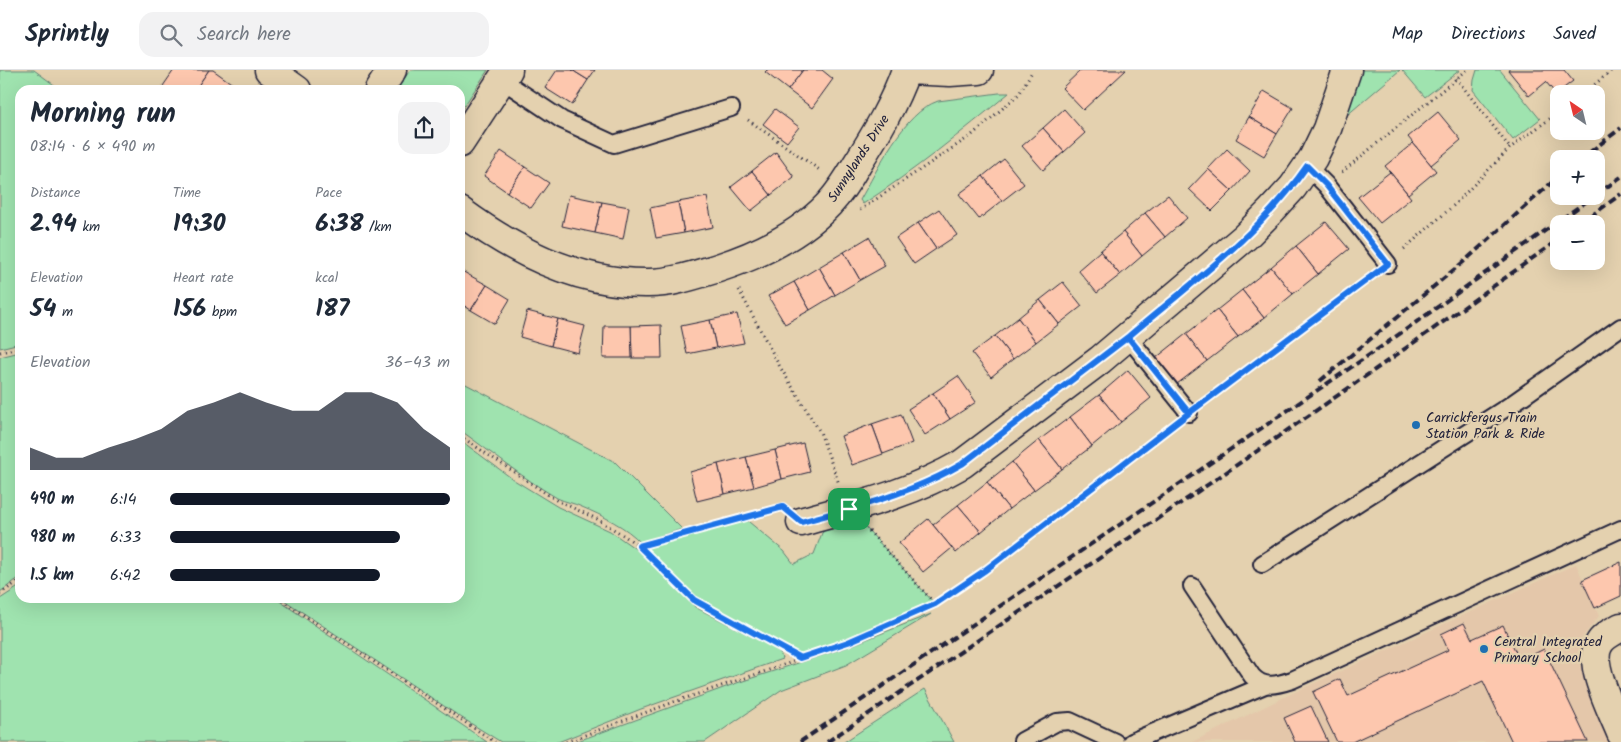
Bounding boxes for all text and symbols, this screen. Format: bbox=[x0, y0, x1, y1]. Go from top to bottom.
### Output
search box bbox=[139, 12, 489, 57]
text: Sprintly bbox=[25, 15, 109, 54]
text: Search here bbox=[197, 20, 291, 50]
text: Map bbox=[1391, 20, 1423, 49]
text: Directions bbox=[1451, 20, 1525, 49]
text: Saved bbox=[1553, 20, 1596, 49]
icon: search bbox=[157, 21, 185, 49]
north arrow bbox=[1550, 85, 1605, 140]
map controls bbox=[1550, 85, 1605, 270]
text: Morning run bbox=[30, 92, 176, 137]
button: share bbox=[398, 102, 450, 154]
street label: Sunnylands Drive bbox=[822, 110, 896, 207]
text: 08:14 · 6 × 490 m bbox=[30, 134, 155, 159]
button: + bbox=[1550, 150, 1605, 205]
text: Distance bbox=[30, 182, 80, 204]
text: Time bbox=[173, 182, 201, 204]
text: Pace bbox=[315, 182, 342, 204]
text: 2.94 bbox=[30, 204, 77, 244]
text: 19:30 bbox=[173, 204, 226, 244]
text: 6:38 bbox=[315, 204, 363, 244]
button: − bbox=[1550, 215, 1605, 270]
text: km bbox=[77, 216, 100, 238]
text: /km bbox=[363, 216, 392, 238]
text: Elevation bbox=[30, 267, 83, 289]
text: Heart rate bbox=[173, 267, 234, 289]
text: kcal bbox=[315, 267, 338, 289]
text: 54 bbox=[30, 289, 56, 329]
text: 156 bbox=[173, 289, 206, 329]
text: 187 bbox=[315, 289, 349, 329]
text: m bbox=[56, 301, 73, 323]
text: bpm bbox=[206, 301, 237, 323]
text: Elevation bbox=[30, 350, 91, 375]
text: 36–43 m bbox=[385, 350, 450, 375]
place label: Carrickfergus Train Station Park & Ride bbox=[1426, 407, 1546, 445]
marker: Carrickfergus Train Station Park & Ride bbox=[1410, 419, 1422, 431]
text: 490 m bbox=[30, 487, 74, 512]
text: 6:14 bbox=[110, 487, 137, 512]
pin bbox=[828, 488, 870, 530]
icon: arrive bbox=[835, 495, 863, 523]
text: 980 m bbox=[30, 525, 75, 550]
text: 6:33 bbox=[110, 525, 141, 550]
text: 1.5 km bbox=[30, 563, 74, 588]
text: 6:42 bbox=[110, 563, 141, 588]
place label: Central Integrated Primary School bbox=[1494, 631, 1603, 669]
marker: Central Integrated Primary School bbox=[1478, 643, 1490, 655]

